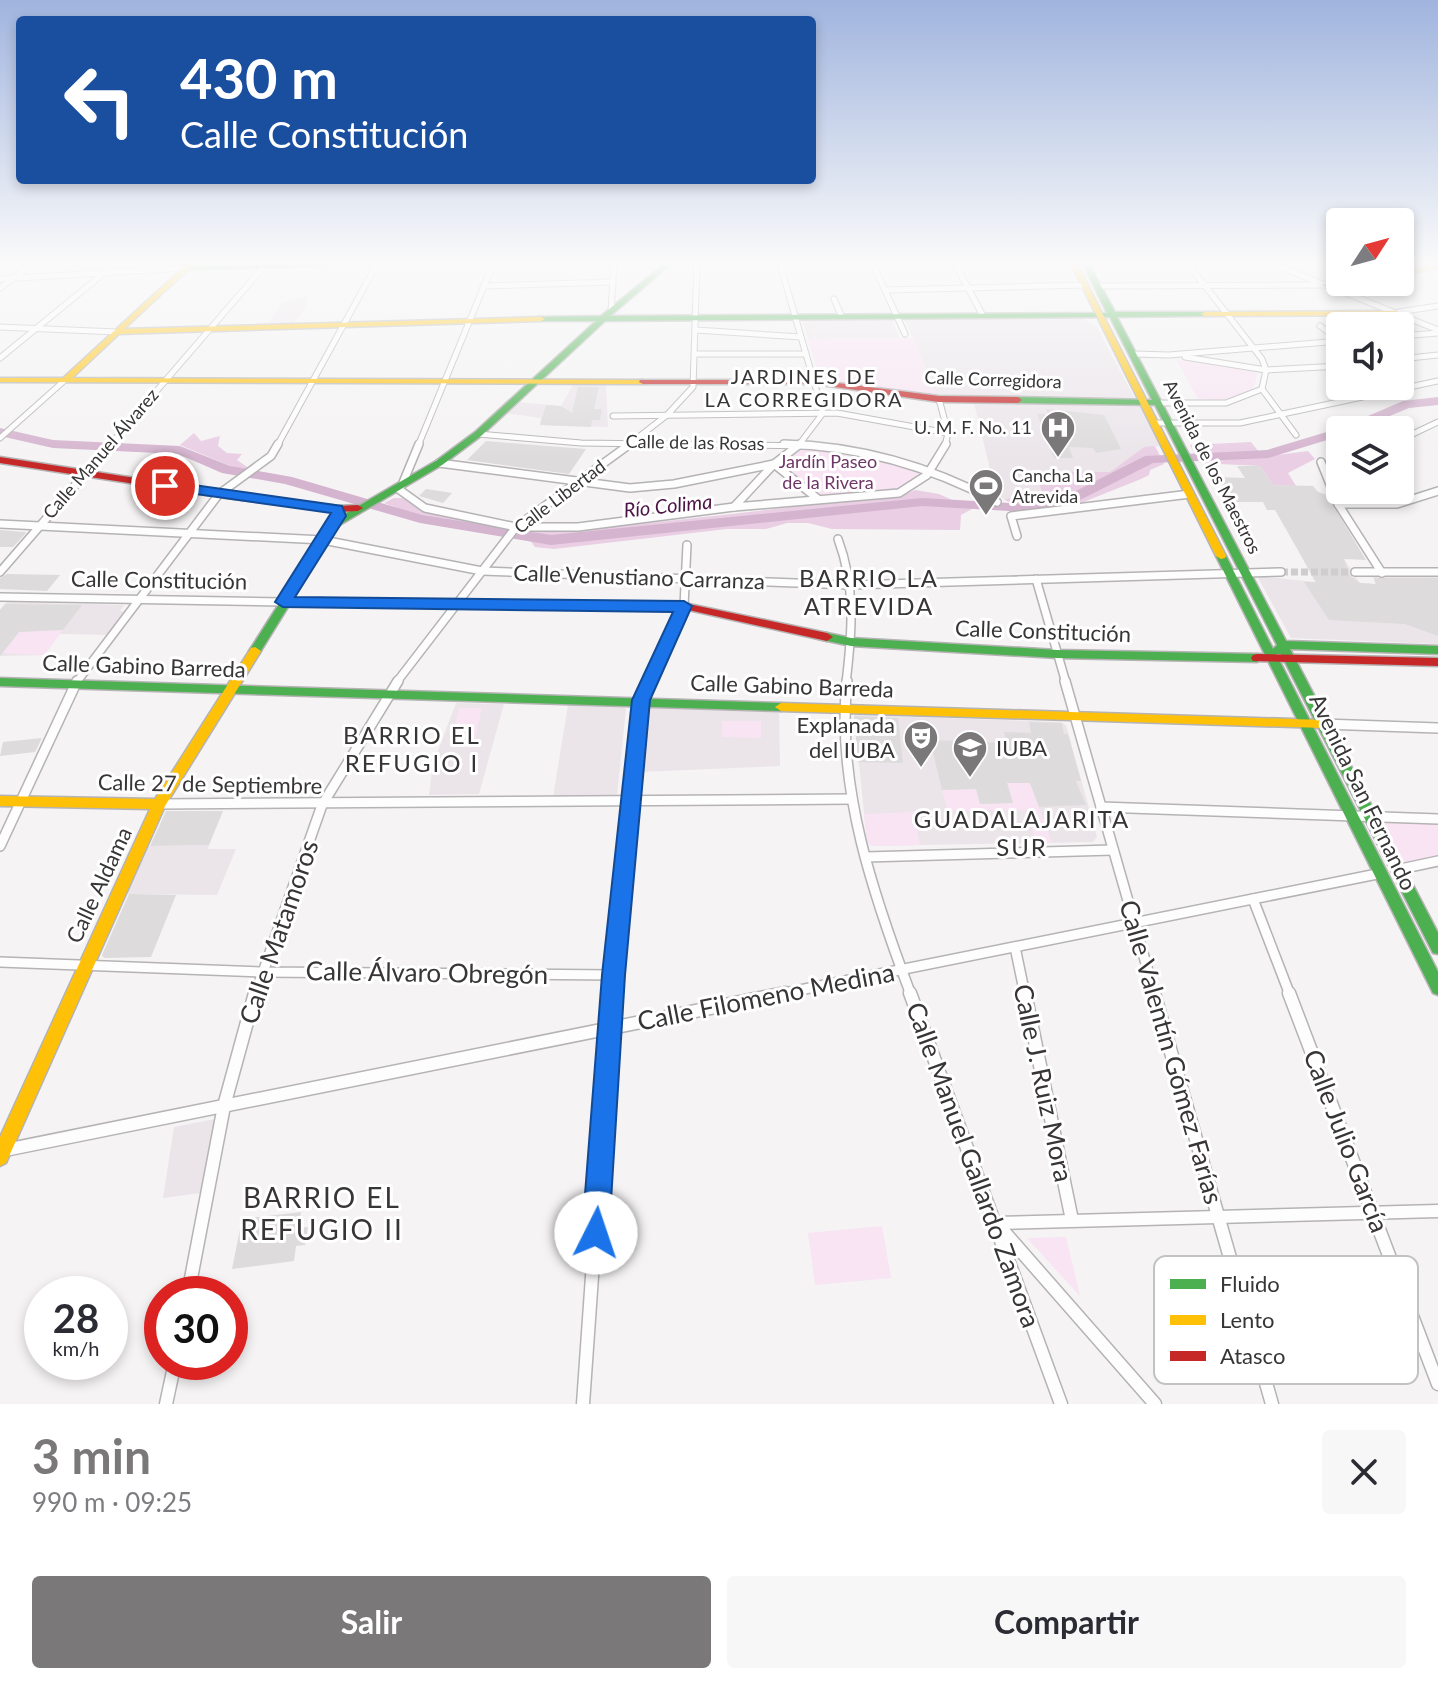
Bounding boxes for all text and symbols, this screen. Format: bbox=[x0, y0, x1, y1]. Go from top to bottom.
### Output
text: 430 m bbox=[180, 44, 338, 111]
icon: left bbox=[48, 48, 152, 152]
text: Calle Constitución bbox=[180, 112, 468, 156]
north arrow bbox=[1326, 208, 1414, 296]
map controls bbox=[1326, 208, 1414, 504]
button: sound bbox=[1326, 312, 1414, 400]
district label: JARDINES DE LA CORREGIDORA bbox=[704, 364, 904, 411]
street label: Calle Corregidora bbox=[924, 366, 1062, 392]
street label: Avenida de los Maestros bbox=[1159, 376, 1266, 557]
street label: Calle Manuel Álvarez bbox=[38, 384, 163, 523]
hospital icon: U. M. F. No. 11 bbox=[1039, 409, 1077, 459]
place label: U. M. F. No. 11 bbox=[914, 416, 1032, 438]
button: layers bbox=[1326, 416, 1414, 504]
street label: Calle de las Rosas bbox=[625, 430, 765, 454]
park label: Jardín Paseo de la Rivera bbox=[779, 450, 877, 493]
pin bbox=[131, 452, 199, 520]
street label: Calle Libertad bbox=[509, 455, 609, 538]
icon: arrive bbox=[143, 464, 187, 508]
place label: Cancha La Atrevida bbox=[1012, 464, 1093, 507]
sports icon: Cancha La Atrevida bbox=[967, 467, 1005, 517]
water label: Río Colima bbox=[622, 488, 713, 522]
street label: Calle Venustiano Carranza bbox=[513, 559, 765, 594]
district label: BARRIO LA ATREVIDA bbox=[799, 563, 939, 620]
street label: Calle Constitución bbox=[71, 564, 247, 595]
street label: Calle Constitución bbox=[954, 614, 1132, 647]
street label: Calle Gabino Barreda bbox=[42, 648, 246, 683]
street label: Calle Gabino Barreda bbox=[690, 668, 894, 703]
street label: Avenida San Fernando bbox=[1304, 689, 1423, 894]
place label: Explanada del IUBA bbox=[796, 711, 895, 763]
theatre icon: Explanada del IUBA bbox=[902, 719, 940, 769]
district label: BARRIO EL REFUGIO I bbox=[343, 720, 481, 777]
school or university icon: IUBA bbox=[951, 729, 989, 779]
place label: IUBA bbox=[996, 734, 1047, 761]
street label: Calle 27 de Septiembre bbox=[98, 768, 322, 799]
district label: GUADALAJARITA SUR bbox=[914, 804, 1130, 861]
street label: Calle Aldama bbox=[60, 823, 137, 947]
street label: Calle Matamoros bbox=[232, 835, 325, 1028]
street label: Calle Valentín Gómez Farías bbox=[1113, 896, 1231, 1207]
street label: Calle Álvaro Obregón bbox=[306, 954, 549, 990]
street label: Calle Filomeno Medina bbox=[634, 955, 897, 1037]
street label: Calle J. Ruiz Mora bbox=[1007, 981, 1081, 1185]
street label: Calle Manuel Gallardo Zamora bbox=[900, 998, 1048, 1332]
street label: Calle Julio García bbox=[1297, 1045, 1397, 1237]
district label: BARRIO EL REFUGIO II bbox=[240, 1180, 404, 1246]
position arrow bbox=[554, 1191, 638, 1275]
legend bbox=[1154, 1256, 1418, 1384]
text: Fluido bbox=[1220, 1270, 1280, 1297]
speed limit sign: 30 bbox=[144, 1276, 248, 1380]
text: 28 bbox=[53, 1294, 99, 1342]
text: Lento bbox=[1220, 1306, 1275, 1333]
text: km/h bbox=[53, 1336, 99, 1360]
text: Atasco bbox=[1220, 1342, 1285, 1369]
text: 3 min bbox=[32, 1427, 151, 1484]
button: close bbox=[1322, 1430, 1406, 1514]
text: 990 m · 09:25 bbox=[32, 1486, 192, 1518]
button: Salir bbox=[32, 1576, 711, 1668]
button: Compartir bbox=[727, 1576, 1406, 1668]

